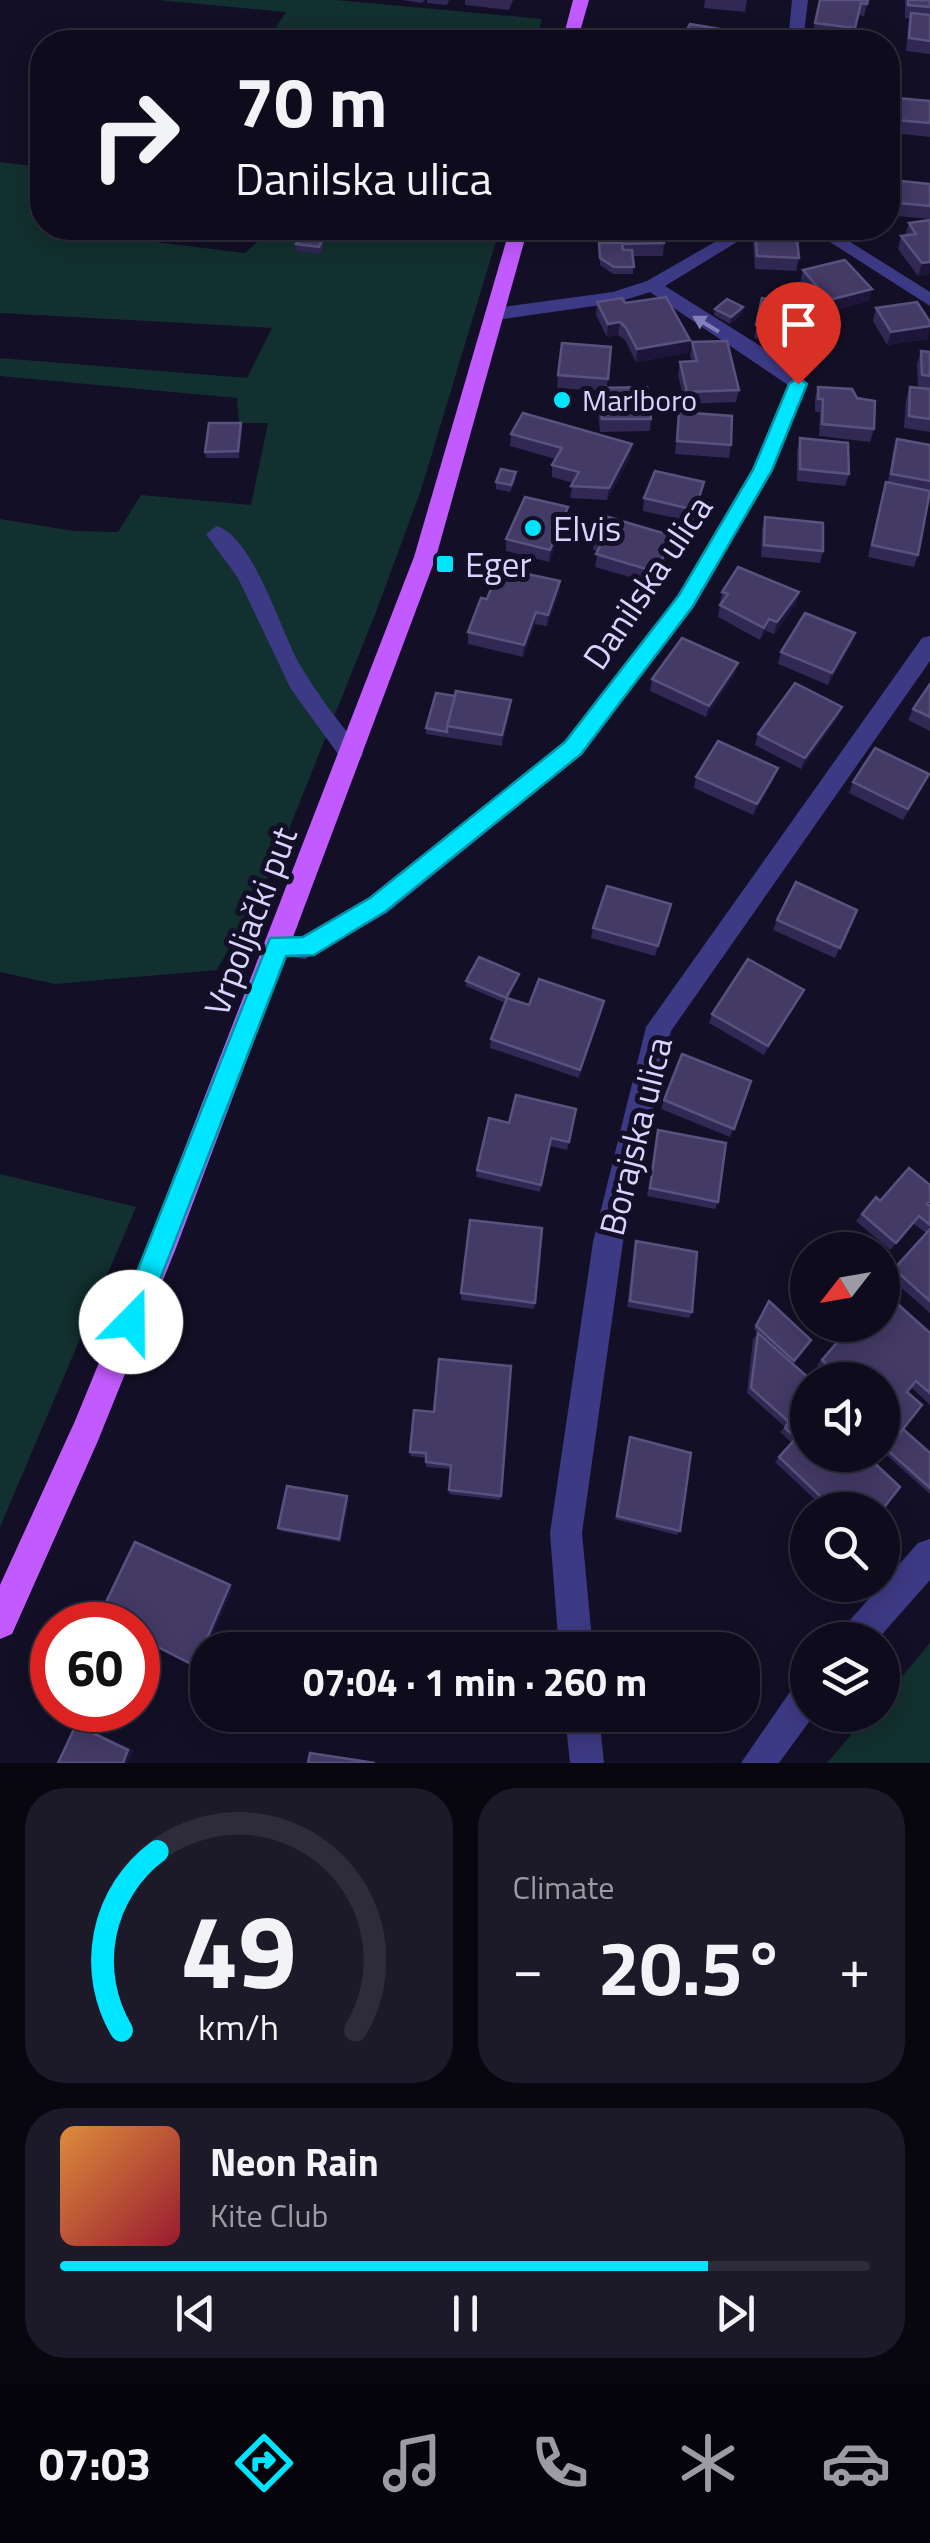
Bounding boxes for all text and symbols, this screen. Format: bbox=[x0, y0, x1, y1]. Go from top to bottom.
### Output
text: 70 m bbox=[235, 48, 388, 154]
icon: right bbox=[70, 70, 200, 200]
text: Danilska ulica bbox=[235, 144, 492, 212]
pin bbox=[756, 282, 841, 385]
icon: arrive bbox=[771, 297, 826, 352]
one-way arrow bbox=[692, 315, 720, 333]
place label: Marlboro bbox=[582, 377, 697, 423]
marker: Marlboro bbox=[551, 389, 573, 411]
street label: Danilska ulica bbox=[569, 484, 725, 680]
place label: Elvis bbox=[553, 501, 621, 555]
marker: Elvis bbox=[522, 517, 544, 539]
place label: Eger bbox=[465, 537, 532, 591]
marker: Eger bbox=[434, 553, 456, 575]
street label: Vrpoljački put bbox=[189, 819, 311, 1023]
street label: Borajska ulica bbox=[584, 1031, 686, 1241]
north arrow bbox=[790, 1232, 900, 1342]
map controls bbox=[790, 1232, 900, 1732]
position arrow bbox=[79, 1270, 183, 1374]
button: sound bbox=[790, 1362, 900, 1472]
button: search bbox=[790, 1492, 900, 1602]
speed limit sign: 60 bbox=[30, 1602, 160, 1732]
button: layers bbox=[790, 1622, 900, 1732]
text: 07:04 · 1 min · 260 m bbox=[303, 1653, 647, 1711]
text: Climate bbox=[513, 1863, 614, 1911]
text: 49 bbox=[181, 1870, 297, 2028]
text: 20.5° bbox=[598, 1910, 785, 2024]
text: − bbox=[513, 1926, 543, 2009]
text: + bbox=[839, 1926, 870, 2009]
text: km/h bbox=[198, 1999, 279, 2054]
text: Neon Rain bbox=[210, 2133, 379, 2191]
text: Kite Club bbox=[210, 2191, 328, 2239]
icon: previous bbox=[168, 2286, 223, 2341]
icon: pause bbox=[438, 2286, 493, 2341]
icon: next bbox=[708, 2286, 763, 2341]
icon: directions bbox=[229, 2428, 299, 2498]
icon: music bbox=[377, 2428, 447, 2498]
icon: phone bbox=[525, 2428, 595, 2498]
icon: climate bbox=[673, 2428, 743, 2498]
icon: car bbox=[821, 2428, 891, 2498]
text: 07:03 bbox=[39, 2429, 151, 2497]

